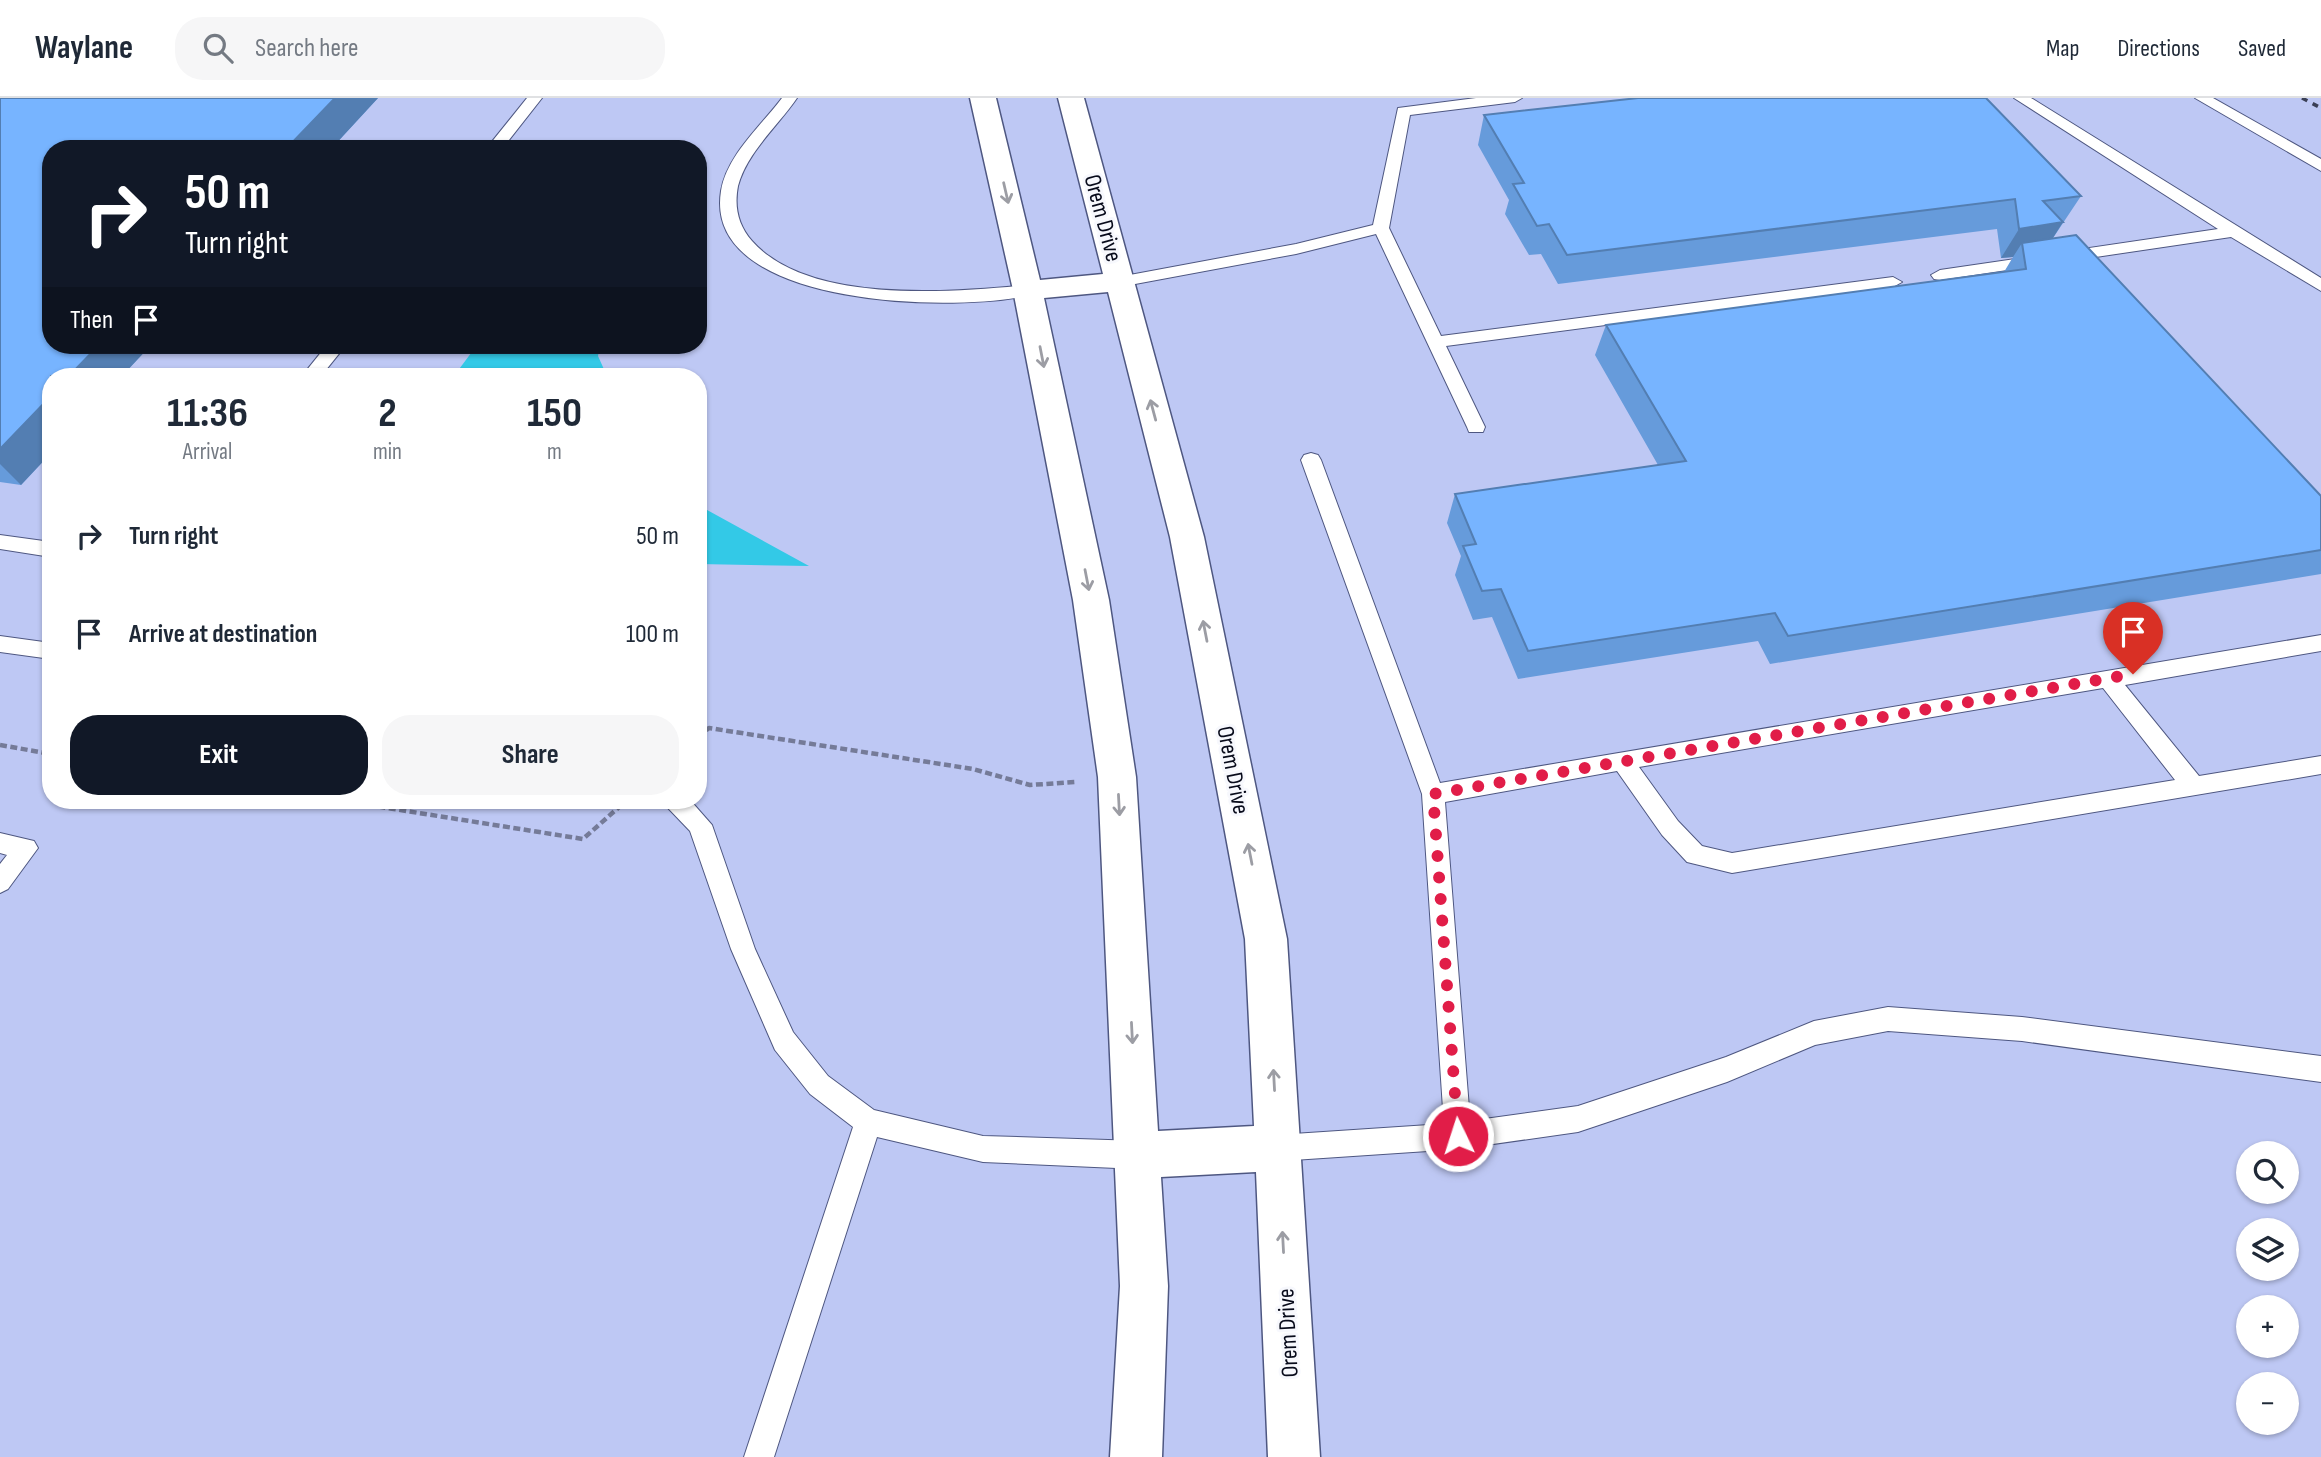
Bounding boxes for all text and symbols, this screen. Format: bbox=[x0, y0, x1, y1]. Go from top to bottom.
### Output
search box bbox=[175, 17, 665, 80]
text: Waylane bbox=[35, 28, 133, 68]
icon: search bbox=[199, 29, 237, 67]
text: Search here bbox=[255, 33, 358, 64]
text: Map bbox=[2046, 34, 2079, 63]
text: Directions bbox=[2117, 34, 2200, 63]
text: Saved bbox=[2238, 34, 2286, 63]
text: 50 m bbox=[185, 164, 270, 223]
icon: right bbox=[70, 168, 161, 259]
street label: Orem Drive bbox=[1077, 171, 1129, 265]
one-way arrow bbox=[999, 181, 1013, 204]
text: Turn right bbox=[185, 224, 289, 263]
icon: arrive bbox=[127, 301, 165, 339]
text: Then bbox=[70, 305, 113, 336]
one-way arrow bbox=[1035, 345, 1049, 368]
text: 11:36 bbox=[167, 388, 248, 439]
text: 2 bbox=[378, 388, 397, 439]
text: 150 bbox=[527, 388, 582, 439]
one-way arrow bbox=[1146, 399, 1159, 422]
text: Arrival bbox=[183, 438, 232, 466]
text: min bbox=[373, 438, 402, 466]
text: m bbox=[547, 438, 562, 466]
icon: right bbox=[70, 517, 108, 555]
text: Turn right bbox=[129, 521, 218, 552]
text: 50 m bbox=[636, 521, 679, 552]
one-way arrow bbox=[1080, 568, 1094, 591]
pin bbox=[2103, 602, 2163, 674]
icon: arrive bbox=[2114, 613, 2152, 651]
icon: arrive bbox=[70, 615, 108, 653]
text: Arrive at destination bbox=[129, 619, 317, 650]
text: 100 m bbox=[626, 619, 679, 650]
one-way arrow bbox=[1198, 620, 1212, 643]
button: Exit bbox=[70, 715, 368, 795]
button: Share bbox=[382, 715, 679, 795]
street label: Orem Drive bbox=[1210, 723, 1256, 817]
one-way arrow bbox=[1112, 794, 1125, 817]
one-way arrow bbox=[1242, 843, 1256, 866]
one-way arrow bbox=[1126, 1021, 1139, 1043]
one-way arrow bbox=[1268, 1069, 1281, 1092]
position arrow bbox=[1421, 1099, 1495, 1173]
map controls bbox=[2236, 1141, 2299, 1435]
button: search bbox=[2236, 1141, 2299, 1204]
button: layers bbox=[2236, 1218, 2299, 1281]
one-way arrow bbox=[1277, 1231, 1290, 1254]
street label: Orem Drive bbox=[1271, 1288, 1305, 1378]
button: + bbox=[2236, 1295, 2299, 1358]
button: − bbox=[2236, 1372, 2299, 1435]

